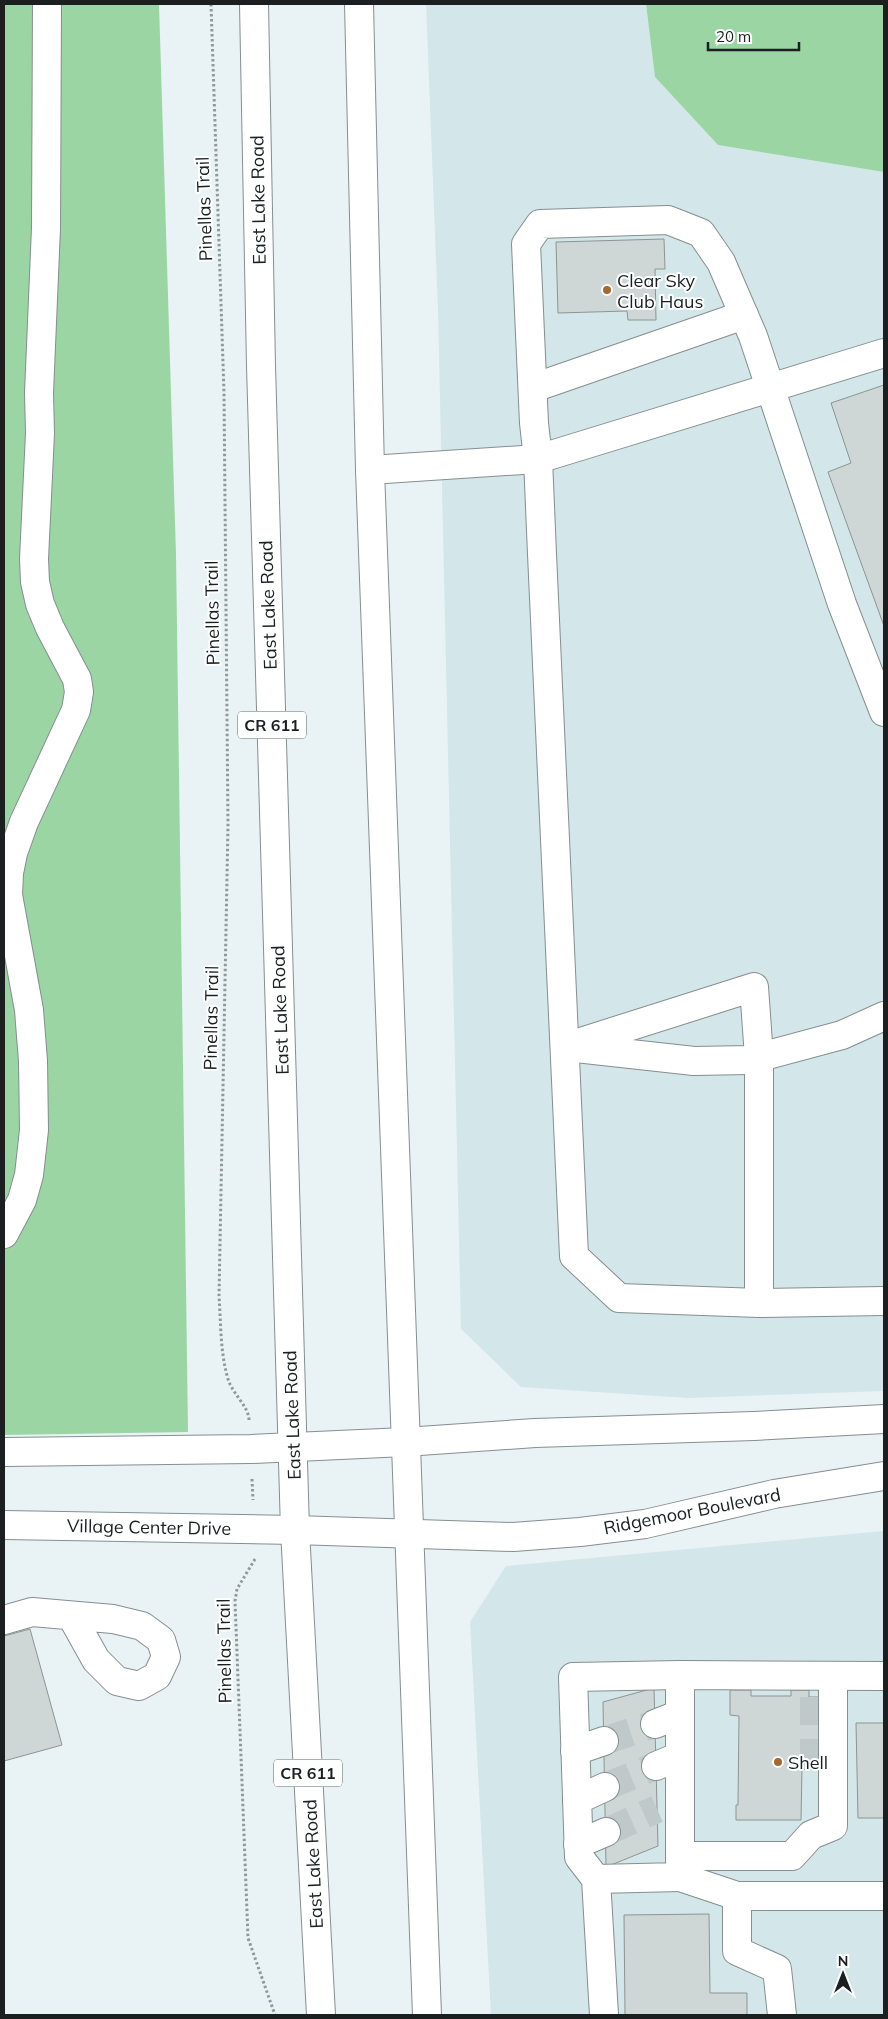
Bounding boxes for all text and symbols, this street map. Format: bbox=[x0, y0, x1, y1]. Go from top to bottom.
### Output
scale bar bbox=[708, 20, 799, 52]
text: 20 m bbox=[716, 27, 751, 46]
street label: East Lake Road bbox=[245, 135, 271, 265]
street label: Pinellas Trail bbox=[191, 156, 217, 262]
place label: Clear Sky Club Haus bbox=[617, 269, 703, 313]
marker: Clear Sky Club Haus bbox=[601, 284, 613, 296]
street label: East Lake Road bbox=[254, 540, 282, 670]
street label: Pinellas Trail bbox=[200, 560, 224, 666]
road number: CR 611 bbox=[238, 712, 306, 738]
street label: East Lake Road bbox=[266, 945, 294, 1075]
street label: Pinellas Trail bbox=[199, 965, 223, 1071]
street label: East Lake Road bbox=[278, 1350, 306, 1480]
street label: Ridgemoor Boulevard bbox=[601, 1483, 783, 1539]
street label: Village Center Drive bbox=[67, 1514, 231, 1540]
street label: Pinellas Trail bbox=[212, 1598, 236, 1704]
place label: Shell bbox=[788, 1751, 828, 1774]
marker: Shell bbox=[772, 1756, 784, 1768]
road number: CR 611 bbox=[274, 1760, 342, 1786]
street label: East Lake Road bbox=[298, 1799, 328, 1929]
north arrow bbox=[818, 1949, 868, 1999]
text: N bbox=[838, 1952, 848, 1970]

